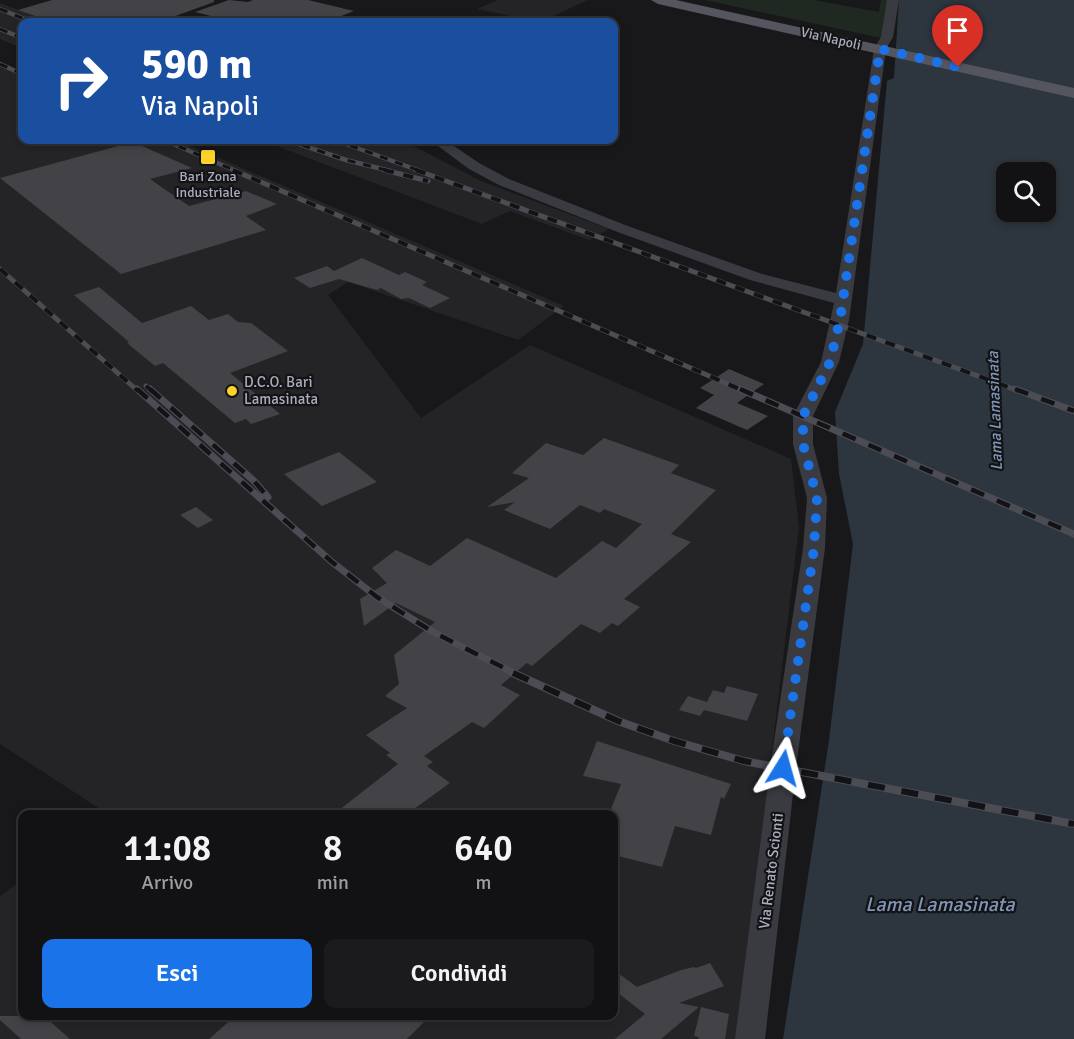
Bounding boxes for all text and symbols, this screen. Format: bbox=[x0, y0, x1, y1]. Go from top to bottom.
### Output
pin bbox=[932, 5, 983, 67]
icon: arrive bbox=[941, 14, 974, 47]
street label: Via Napoli bbox=[799, 23, 863, 54]
text: 590 m bbox=[141, 39, 252, 90]
icon: right bbox=[42, 42, 120, 120]
text: Via Napoli bbox=[141, 90, 259, 123]
marker: Bari Zona Industriale bbox=[199, 148, 217, 166]
map controls bbox=[996, 162, 1056, 222]
button: search bbox=[996, 162, 1056, 222]
place label: Bari Zona Industriale bbox=[175, 168, 241, 201]
water label: Lama Lamasinata bbox=[983, 350, 1007, 471]
place label: D.C.O. Bari Lamasinata bbox=[244, 373, 318, 408]
marker: D.C.O. Bari Lamasinata bbox=[225, 384, 239, 398]
position arrow bbox=[751, 736, 815, 800]
street label: Via Renato Scionti bbox=[755, 812, 787, 930]
text: 11:08 bbox=[123, 826, 211, 871]
text: 8 bbox=[323, 826, 343, 871]
text: 640 bbox=[454, 826, 513, 871]
text: Arrivo bbox=[141, 870, 193, 895]
text: min bbox=[317, 870, 349, 895]
text: m bbox=[475, 870, 491, 895]
water label: Lama Lamasinata bbox=[865, 892, 1016, 917]
button: Esci bbox=[42, 939, 312, 1008]
button: Condividi bbox=[324, 939, 594, 1008]

